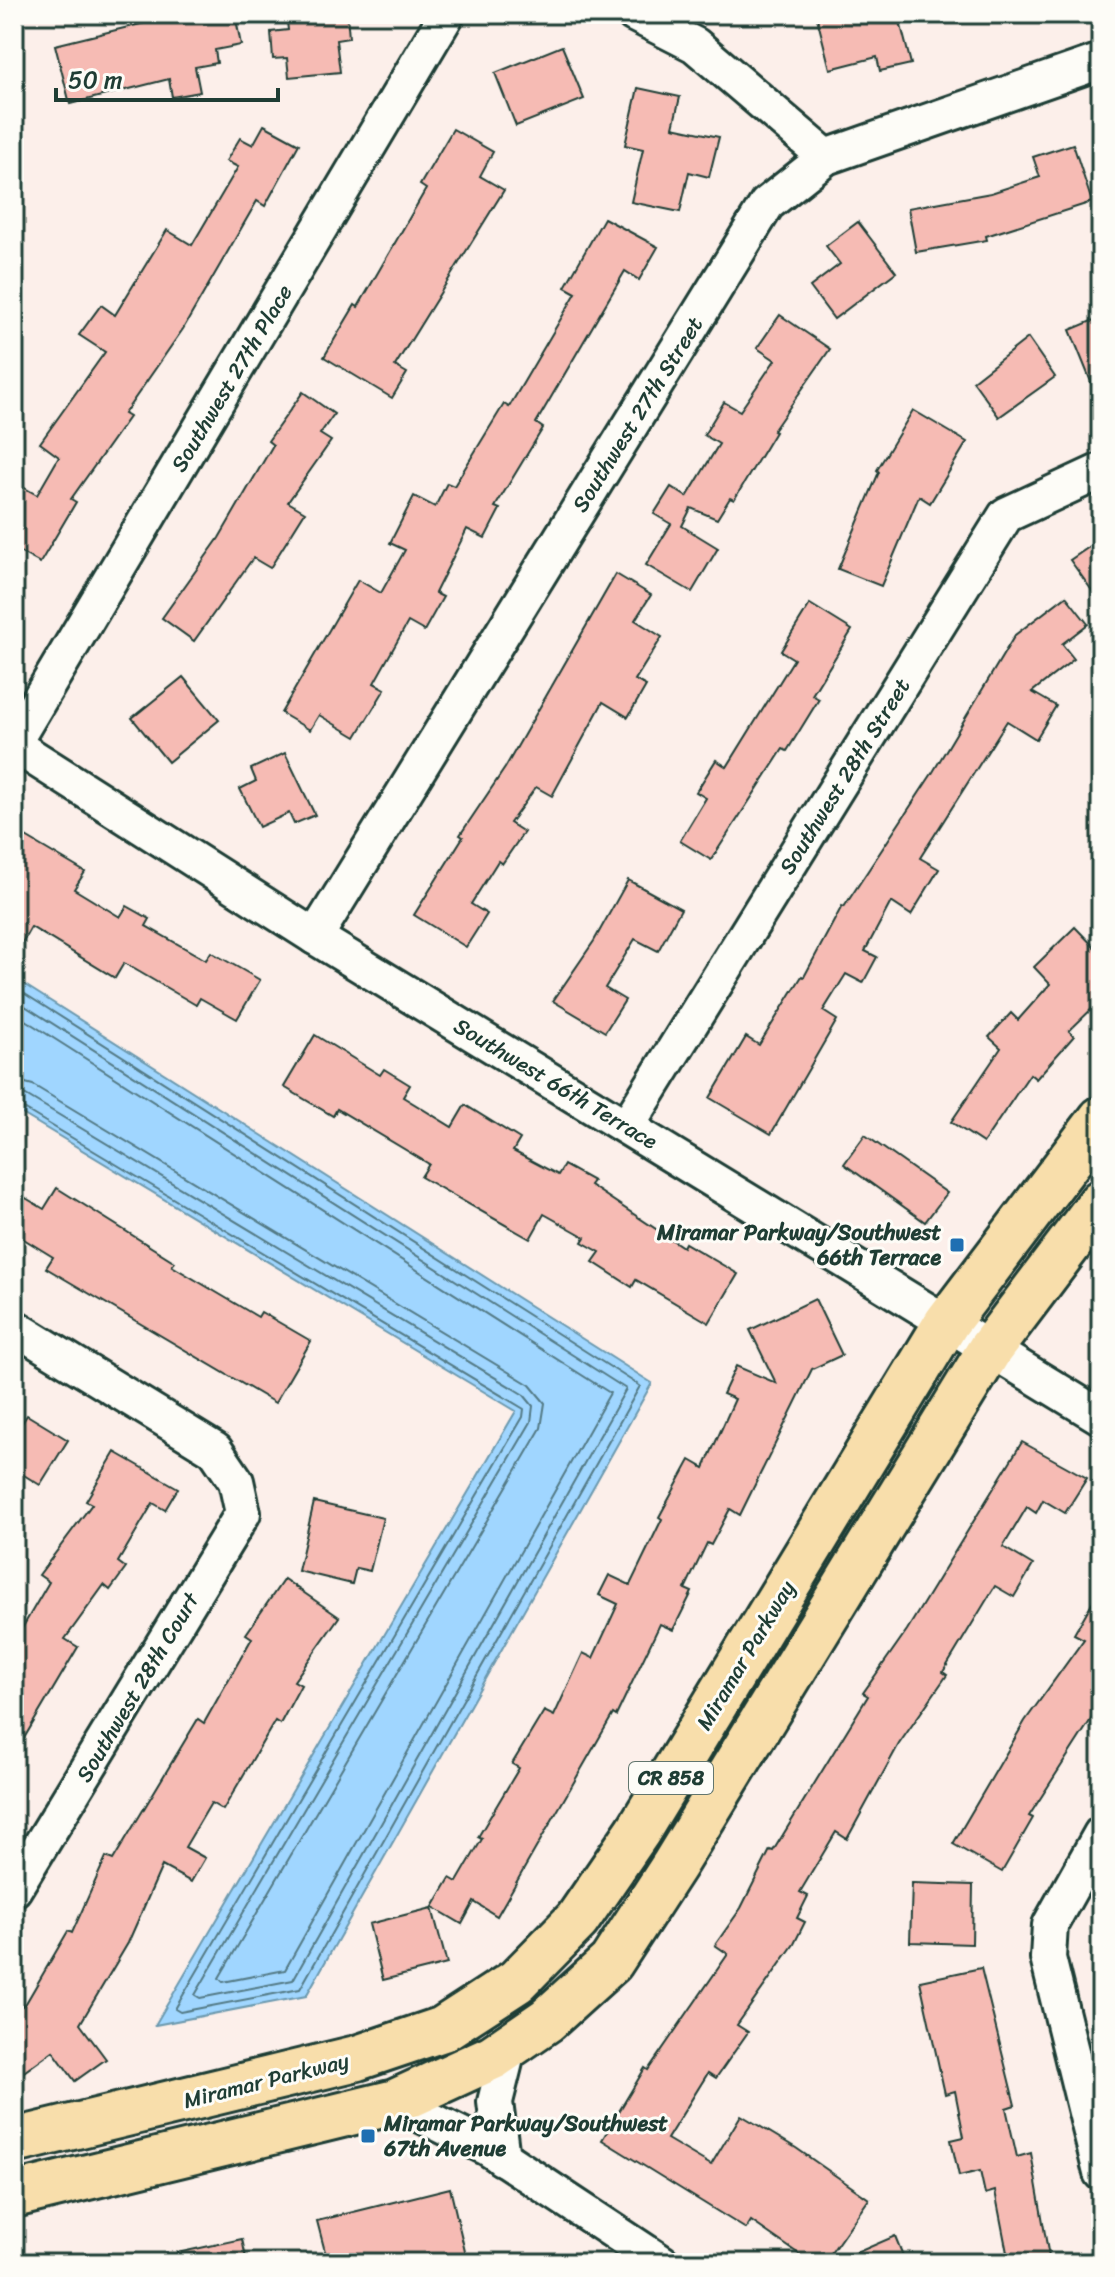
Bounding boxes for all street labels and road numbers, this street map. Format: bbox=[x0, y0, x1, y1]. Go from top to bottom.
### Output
street label: Southwest 27th Place bbox=[160, 277, 303, 480]
street label: Southwest 27th Street bbox=[561, 308, 714, 520]
street label: Southwest 28th Street bbox=[768, 670, 921, 882]
street label: Southwest 66th Terrace bbox=[446, 1007, 666, 1160]
street label: Miramar Parkway bbox=[685, 1572, 806, 1738]
street label: Southwest 28th Court bbox=[65, 1584, 210, 1790]
road number: CR 858 bbox=[629, 1762, 713, 1794]
street label: Miramar Parkway bbox=[179, 2041, 354, 2120]

